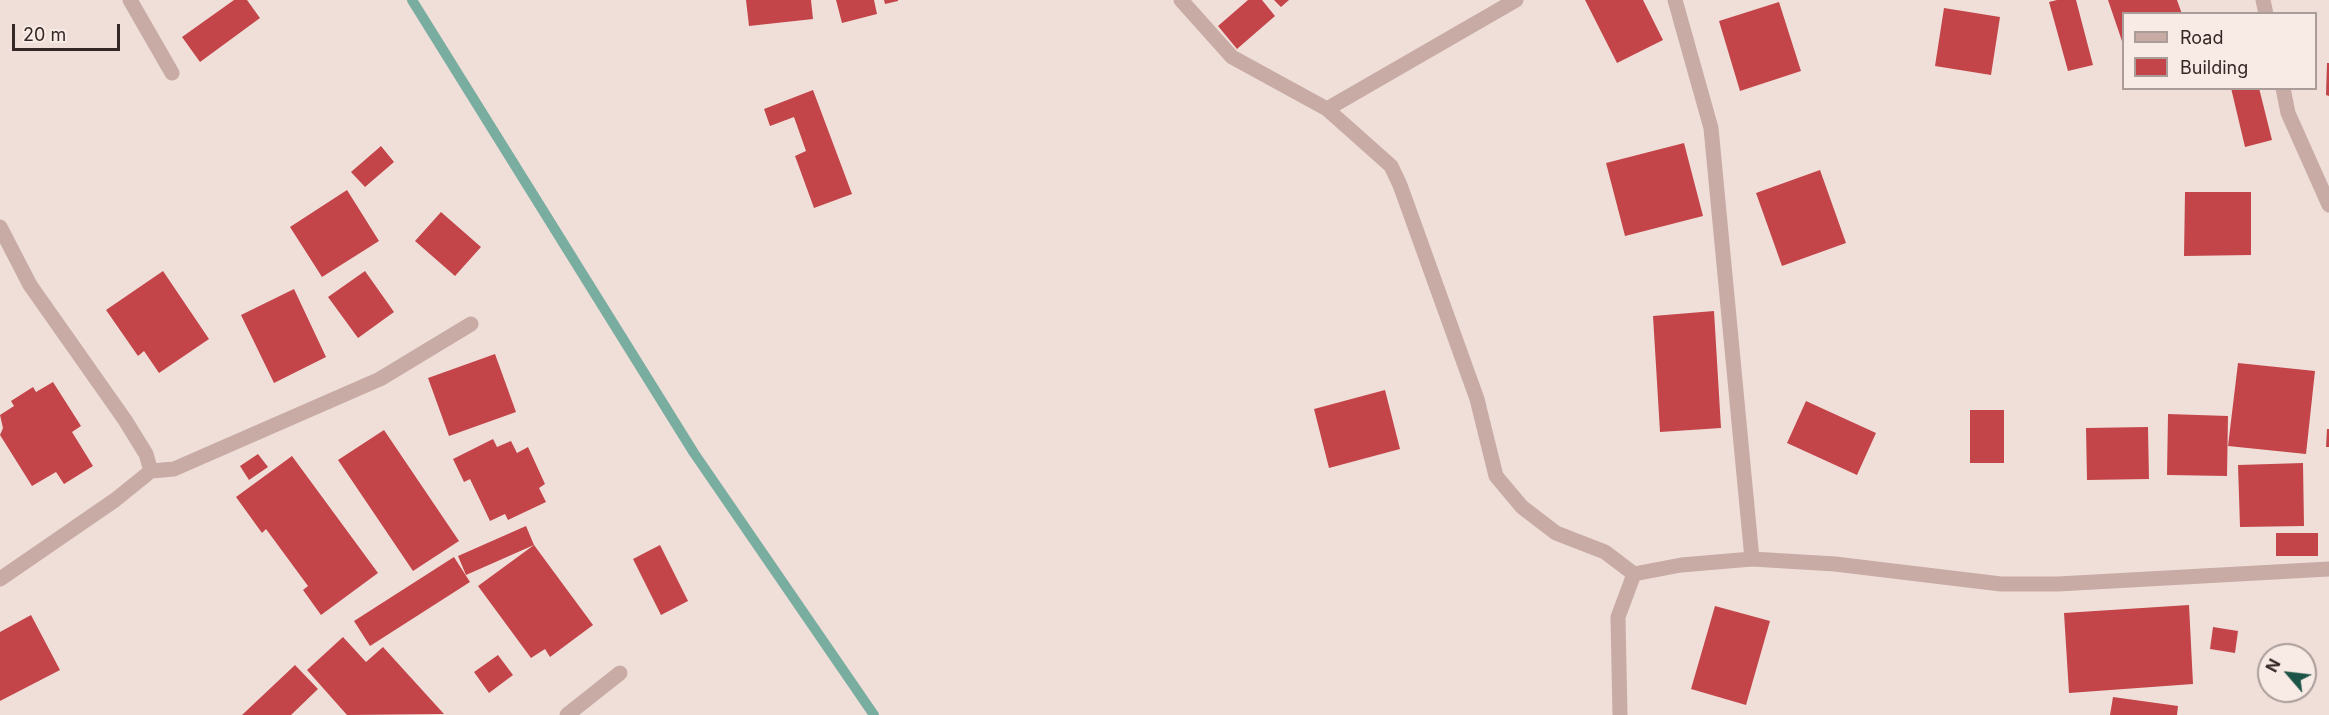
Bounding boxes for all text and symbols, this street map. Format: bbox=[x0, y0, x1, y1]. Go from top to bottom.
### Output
scale bar bbox=[15, 12, 123, 50]
legend bbox=[2122, 12, 2317, 90]
text: 20 m bbox=[23, 24, 66, 45]
text: Road bbox=[2180, 27, 2223, 48]
text: Building bbox=[2180, 57, 2248, 78]
north arrow bbox=[2257, 643, 2317, 703]
text: N bbox=[2261, 655, 2285, 676]

